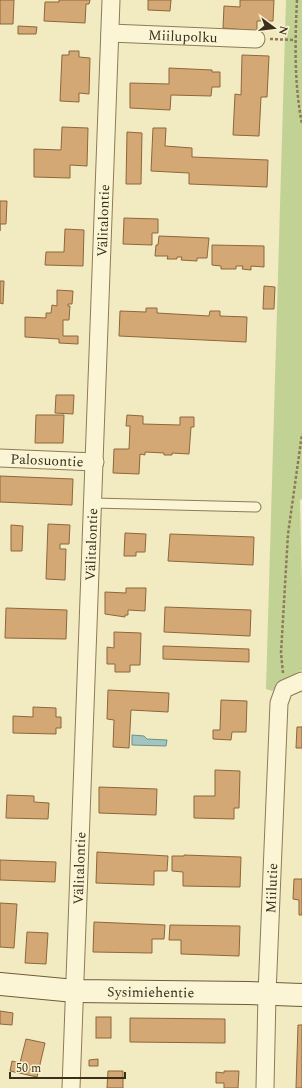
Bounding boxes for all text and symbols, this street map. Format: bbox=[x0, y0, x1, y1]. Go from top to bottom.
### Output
north arrow bbox=[254, 8, 294, 48]
text: N bbox=[274, 24, 293, 37]
street label: Miilupolku bbox=[148, 25, 218, 48]
street label: Välitalontie bbox=[92, 184, 115, 257]
street label: Palosuontie bbox=[10, 448, 84, 473]
street label: Välitalontie bbox=[80, 507, 103, 581]
street label: Välitalontie bbox=[68, 831, 91, 905]
street label: Miilutie bbox=[260, 862, 283, 914]
street label: Sysimiehentie bbox=[107, 981, 195, 1003]
scale bar bbox=[10, 1054, 125, 1080]
text: 50 m bbox=[16, 1059, 41, 1078]

